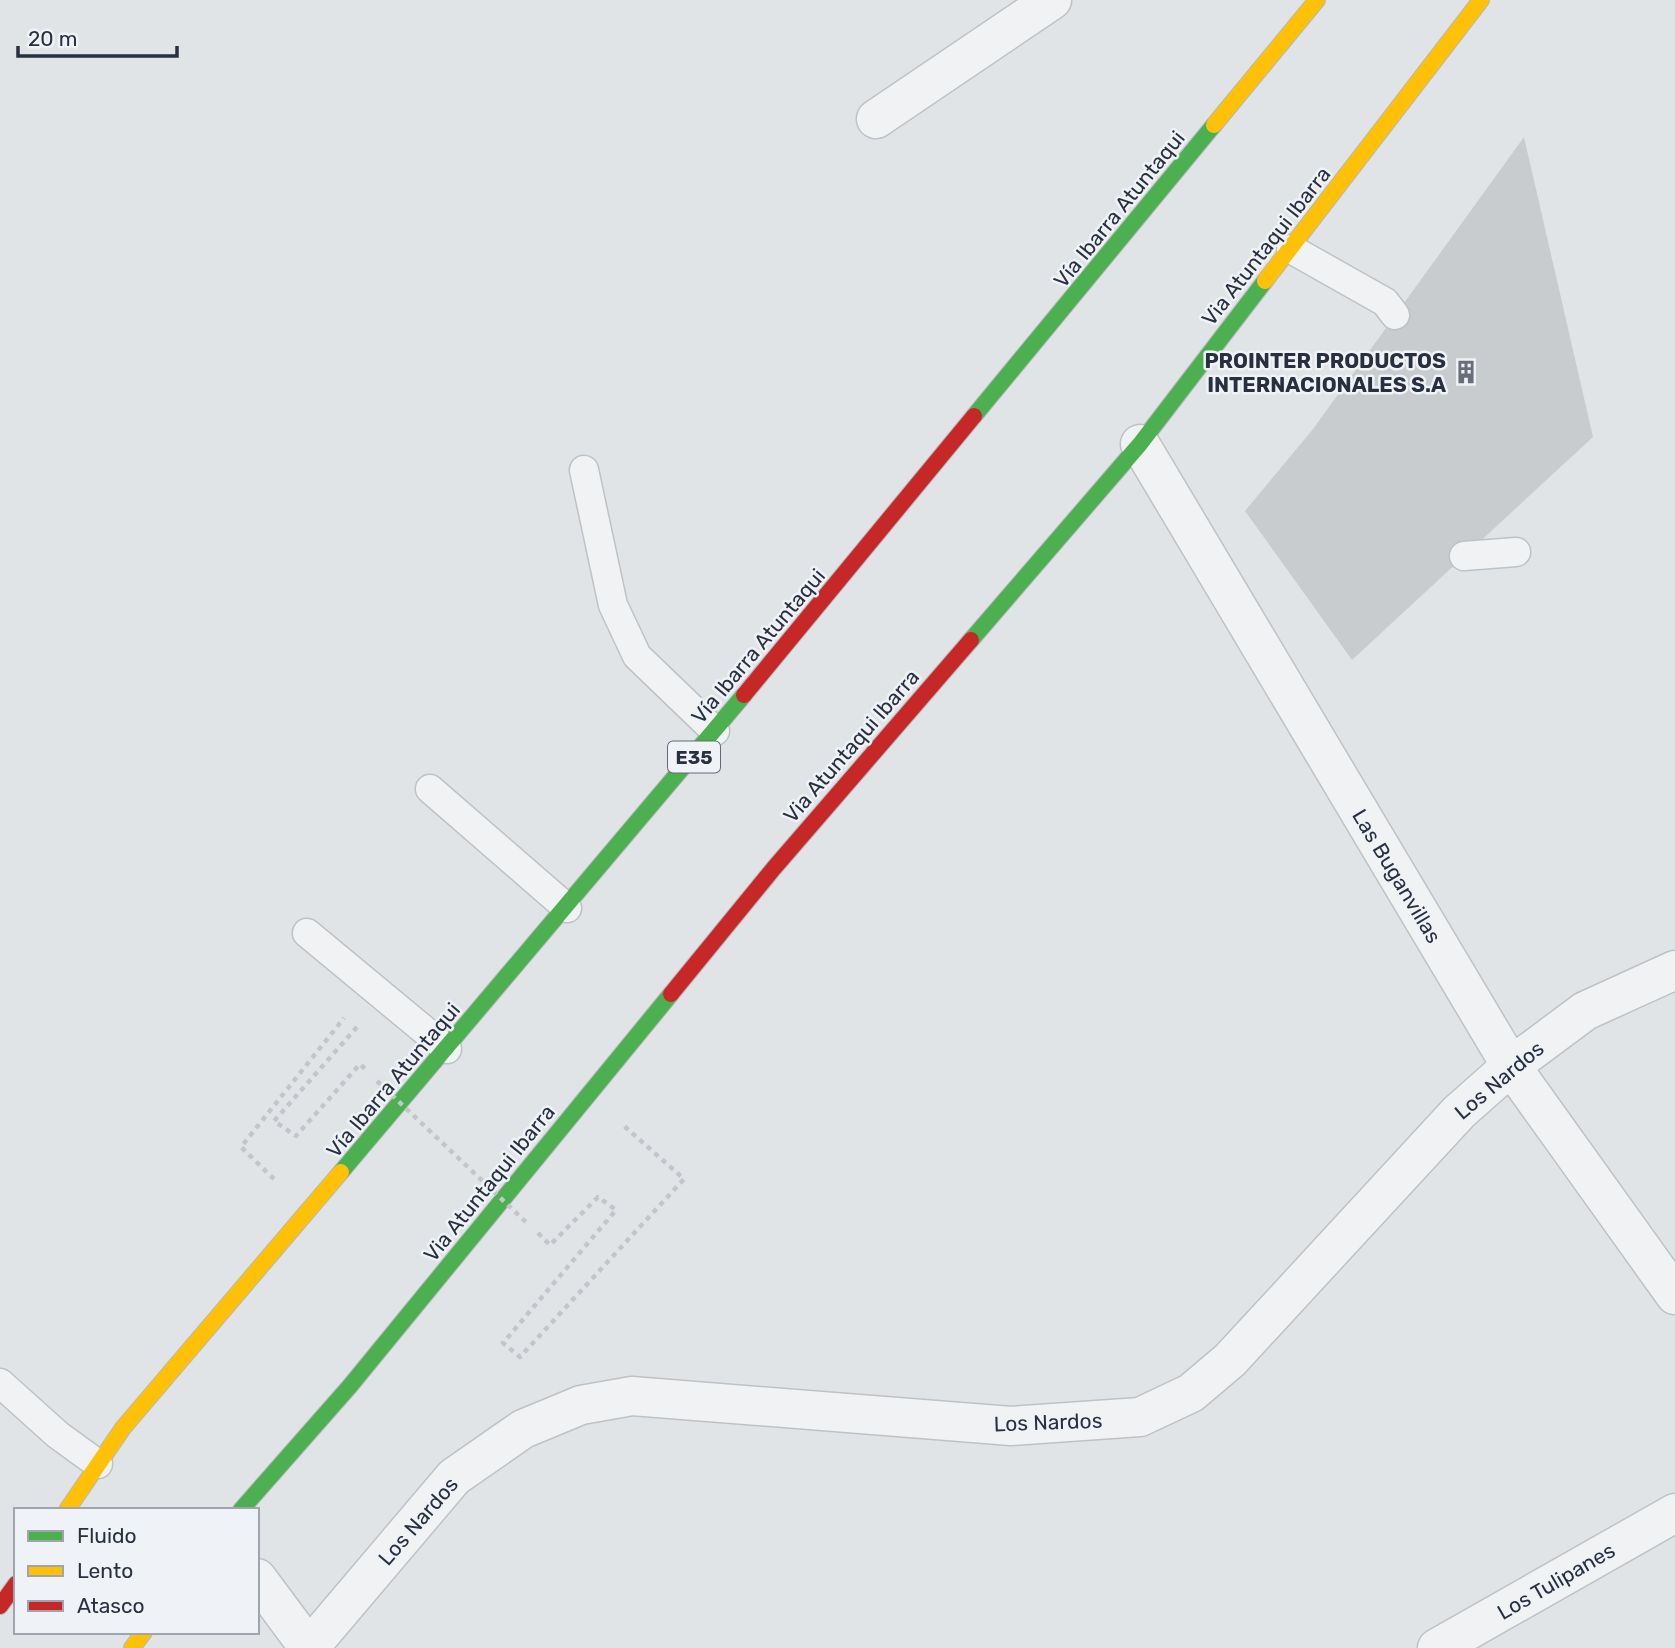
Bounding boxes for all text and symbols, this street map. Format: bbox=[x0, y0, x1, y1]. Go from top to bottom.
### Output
scale bar bbox=[18, 14, 177, 58]
text: 20 m bbox=[28, 26, 77, 51]
street label: Vía Ibarra Atuntaqui bbox=[1048, 126, 1190, 292]
street label: Via Atuntaqui Ibarra bbox=[1196, 162, 1336, 330]
place label: PROINTER PRODUCTOS INTERNACIONALES S.A bbox=[1204, 348, 1446, 397]
building icon: PROINTER PRODUCTOS INTERNACIONALES S.A bbox=[1452, 358, 1480, 386]
street label: Vía Ibarra Atuntaqui bbox=[686, 564, 830, 728]
street label: Via Atuntaqui Ibarra bbox=[778, 664, 924, 828]
road number: E35 bbox=[668, 742, 720, 772]
street label: Las Buganvillas bbox=[1347, 805, 1447, 947]
street label: Vía Ibarra Atuntaqui bbox=[321, 998, 465, 1162]
street label: Los Nardos bbox=[1449, 1035, 1549, 1125]
street label: Via Atuntaqui Ibarra bbox=[418, 1100, 560, 1266]
street label: Los Nardos bbox=[993, 1408, 1103, 1436]
street label: Los Nardos bbox=[373, 1472, 463, 1570]
legend bbox=[14, 1508, 259, 1634]
text: Fluido bbox=[77, 1523, 137, 1548]
street label: Los Tulipanes bbox=[1493, 1537, 1619, 1625]
text: Lento bbox=[77, 1558, 133, 1583]
text: Atasco bbox=[77, 1593, 145, 1618]

